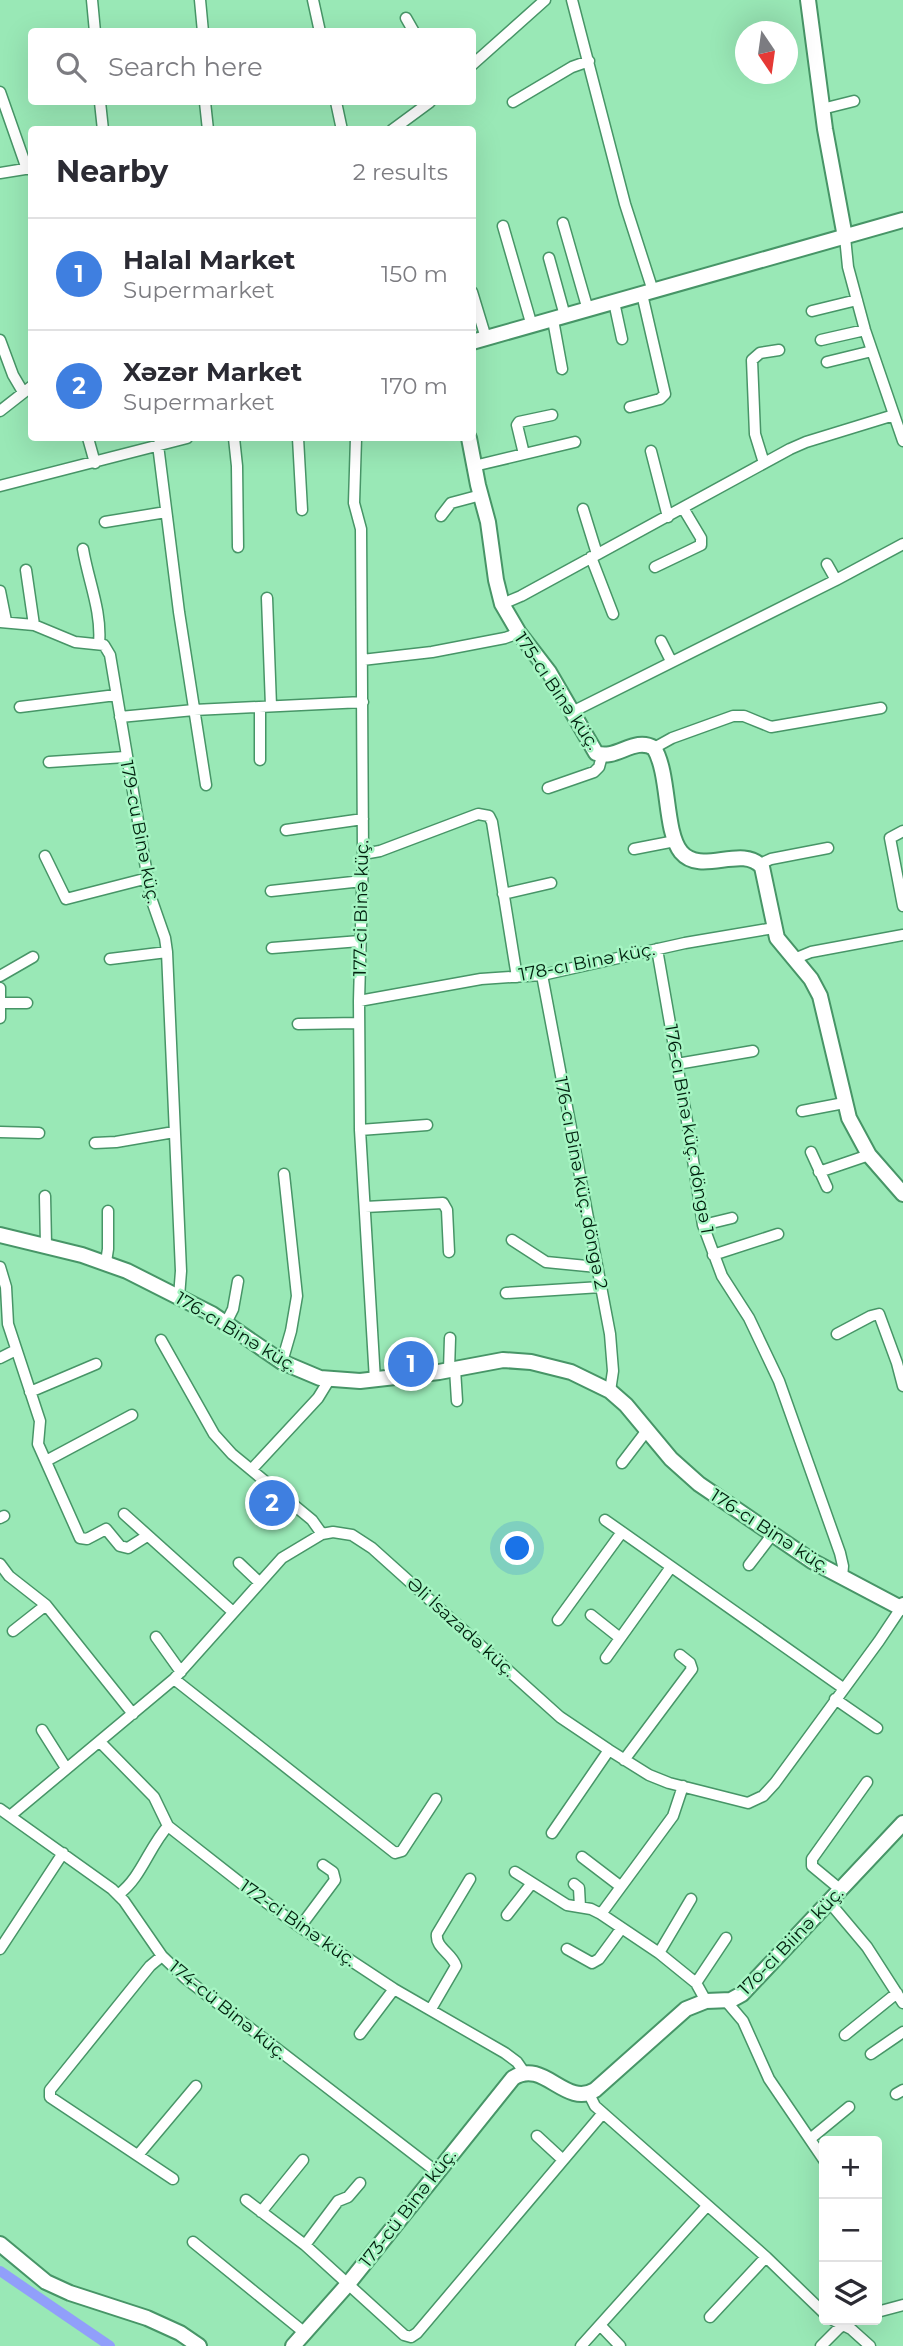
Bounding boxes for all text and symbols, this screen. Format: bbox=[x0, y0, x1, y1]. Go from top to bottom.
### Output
north arrow bbox=[735, 21, 798, 84]
search box bbox=[28, 28, 476, 105]
icon: search bbox=[52, 48, 90, 86]
text: Search here bbox=[108, 51, 263, 83]
text: Nearby bbox=[56, 153, 168, 190]
text: 2 results bbox=[353, 158, 448, 186]
text: Halal Market bbox=[123, 244, 295, 276]
text: 1 bbox=[74, 260, 84, 288]
text: 150 m bbox=[381, 260, 448, 288]
text: Supermarket bbox=[123, 276, 275, 304]
text: Xəzər Market bbox=[123, 356, 302, 388]
text: 2 bbox=[72, 372, 86, 400]
text: 170 m bbox=[381, 372, 448, 400]
text: Supermarket bbox=[123, 388, 275, 416]
street label: 175-cı Binə küç. bbox=[510, 628, 604, 754]
street label: 179-cu Binə küç. bbox=[115, 759, 165, 905]
street label: 177-ci Binə küç. bbox=[349, 840, 373, 976]
street label: 178-cı Binə küç. bbox=[517, 938, 657, 986]
street label: 176-cı Binə küç. döngə 1 bbox=[660, 1022, 718, 1236]
street label: 176-cı Binə küç. döngə 2 bbox=[550, 1075, 612, 1291]
street label: 176-cı Binə küç. bbox=[171, 1287, 301, 1377]
pin: 1 bbox=[388, 1338, 434, 1390]
pin: 2 bbox=[249, 1477, 295, 1529]
street label: 176-cı Binə küç. bbox=[706, 1484, 834, 1578]
your location bbox=[500, 1531, 534, 1565]
street label: Əli İsazadə küç. bbox=[402, 1572, 520, 1682]
street label: 172-ci Binə küç. bbox=[236, 1875, 360, 1971]
street label: 17o-ci Biinə küç. bbox=[734, 1882, 848, 2000]
street label: 174-cü Binə küç. bbox=[165, 1956, 291, 2064]
map controls bbox=[819, 2136, 882, 2325]
button: + bbox=[819, 2136, 882, 2199]
street label: 173-cü Binə küç. bbox=[355, 2144, 461, 2272]
button: − bbox=[819, 2199, 882, 2262]
button: layers bbox=[819, 2262, 882, 2325]

